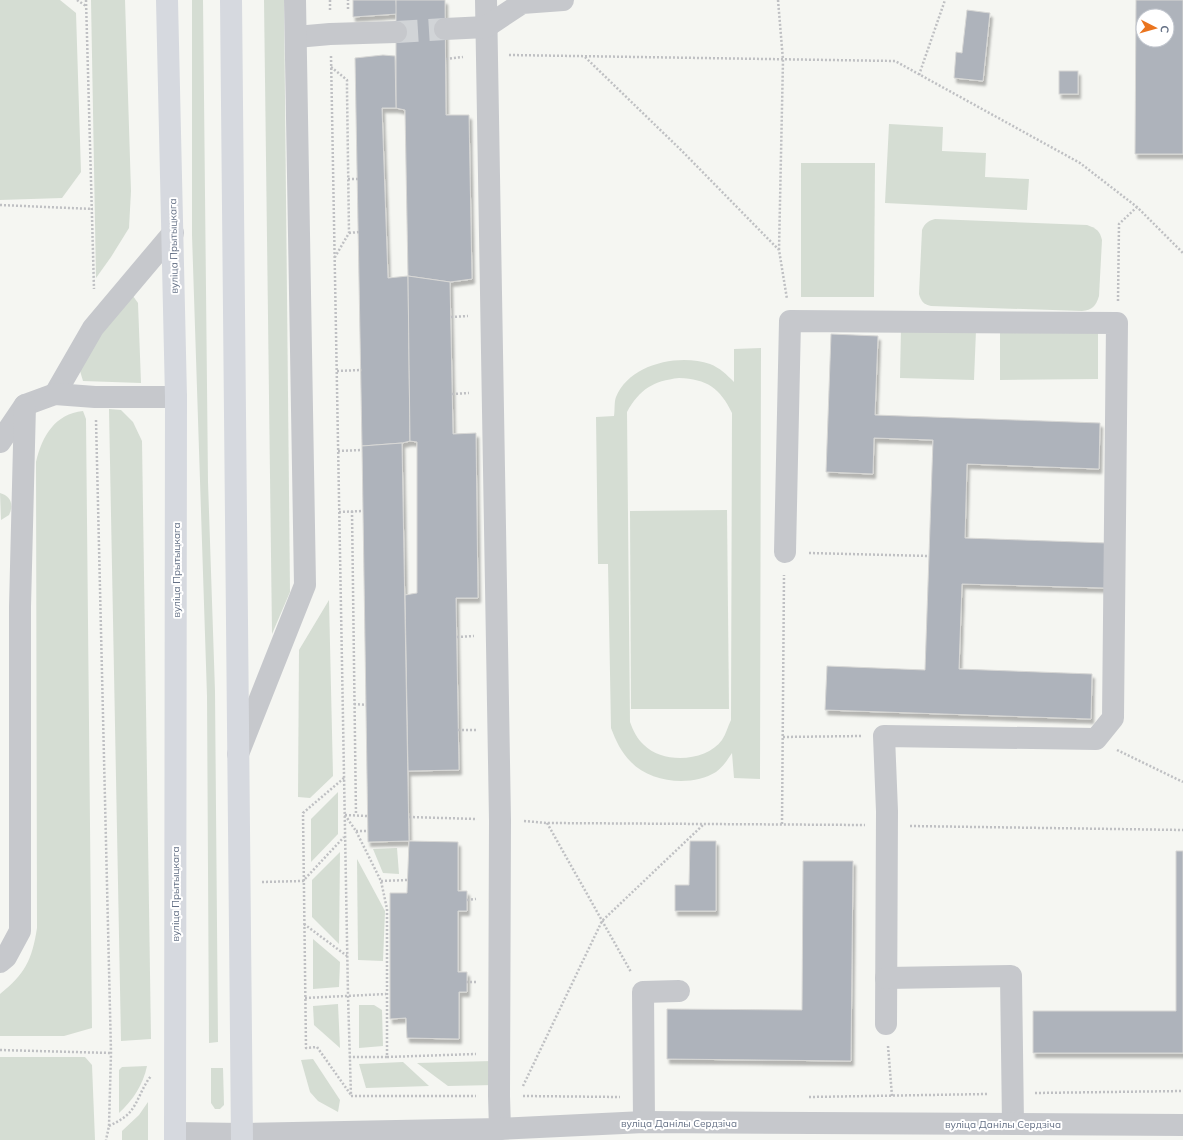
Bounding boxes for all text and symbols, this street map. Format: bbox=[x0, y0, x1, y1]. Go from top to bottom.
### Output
north arrow bbox=[1135, 8, 1175, 48]
text: С bbox=[1158, 25, 1172, 34]
street label: вуліца Прытыцкага bbox=[166, 198, 181, 294]
street label: вуліца Прытыцкага bbox=[170, 522, 183, 618]
street label: вуліца Прытыцкага bbox=[169, 846, 182, 942]
street label: вуліца Данілы Сердзіча bbox=[621, 1117, 737, 1130]
street label: вуліца Данілы Сердзіча bbox=[945, 1118, 1061, 1131]

